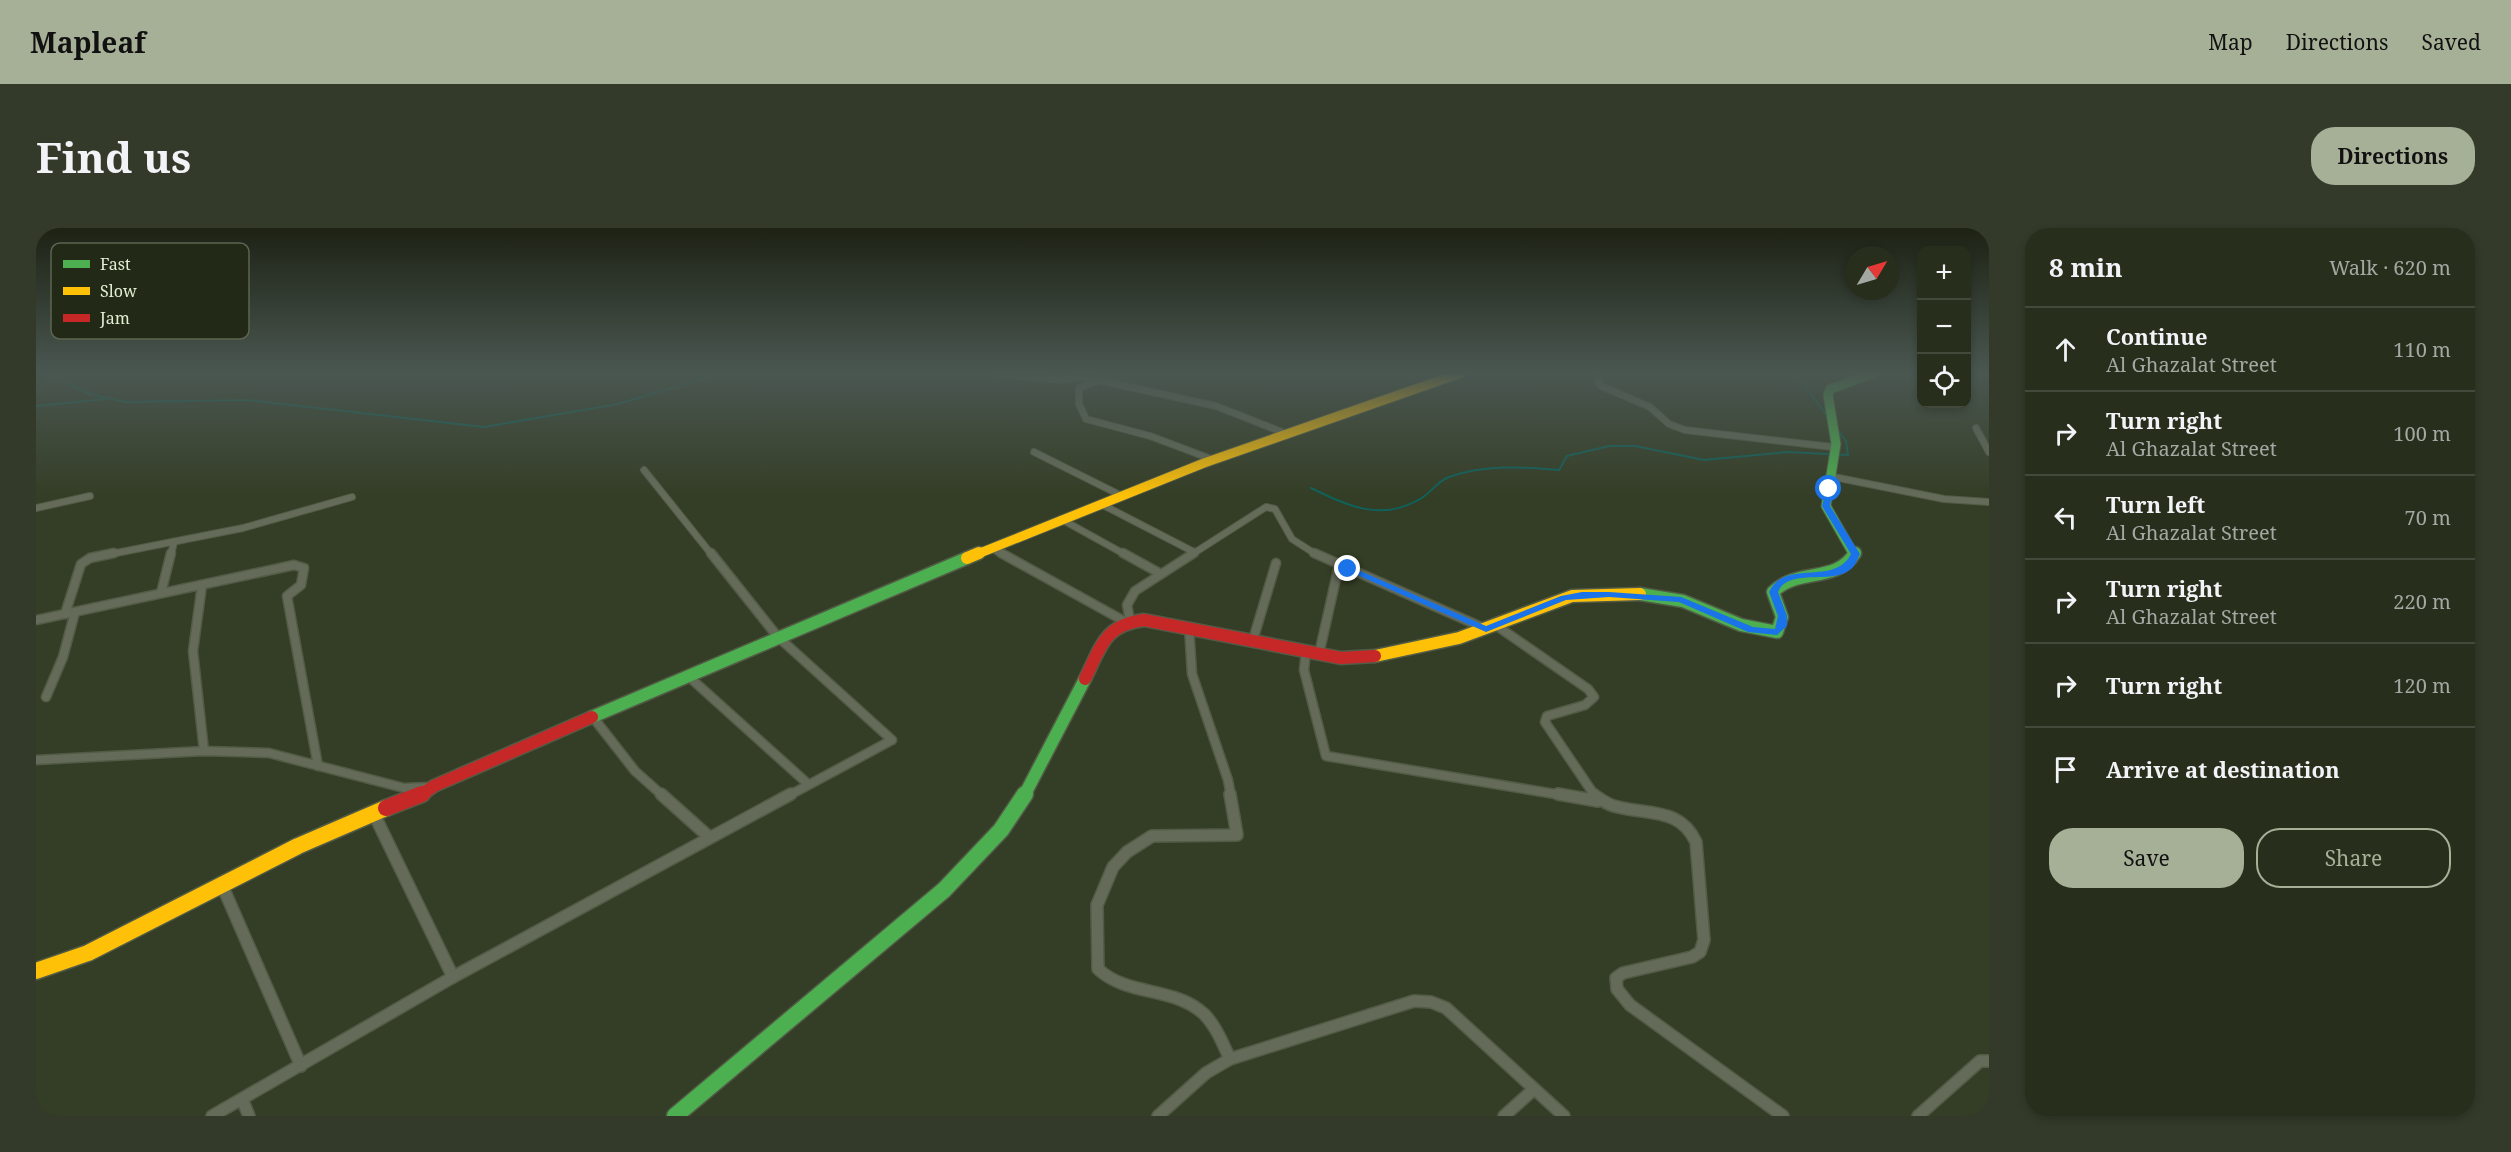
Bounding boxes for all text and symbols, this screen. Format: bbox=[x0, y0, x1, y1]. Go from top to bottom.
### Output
text: Mapleaf bbox=[30, 23, 146, 61]
text: Map bbox=[2208, 28, 2253, 56]
text: Directions bbox=[2286, 28, 2388, 56]
text: Saved bbox=[2421, 28, 2481, 56]
button: Directions bbox=[2311, 127, 2475, 185]
text: Find us bbox=[36, 128, 191, 185]
legend bbox=[51, 243, 249, 339]
north arrow bbox=[1845, 246, 1899, 300]
map controls bbox=[1917, 246, 1971, 408]
button: + bbox=[1917, 246, 1971, 300]
text: 8 min bbox=[2049, 249, 2123, 285]
text: Fast bbox=[100, 253, 131, 275]
text: Walk · 620 m bbox=[2329, 254, 2451, 281]
text: Slow bbox=[100, 280, 137, 302]
button: − bbox=[1917, 300, 1971, 354]
text: Jam bbox=[99, 307, 130, 329]
text: Continue bbox=[2106, 321, 2208, 351]
icon: ahead bbox=[2049, 333, 2082, 366]
text: 110 m bbox=[2393, 336, 2451, 363]
text: Al Ghazalat Street bbox=[2106, 351, 2277, 378]
button: locate bbox=[1917, 354, 1971, 408]
text: Turn right bbox=[2106, 405, 2222, 435]
icon: right bbox=[2049, 417, 2082, 450]
text: 100 m bbox=[2393, 420, 2451, 447]
text: Al Ghazalat Street bbox=[2106, 435, 2277, 462]
route start bbox=[1815, 475, 1841, 501]
text: Turn left bbox=[2106, 489, 2205, 519]
icon: left bbox=[2049, 501, 2082, 534]
text: 70 m bbox=[2405, 504, 2451, 531]
text: Al Ghazalat Street bbox=[2106, 519, 2277, 546]
route end bbox=[1334, 555, 1360, 581]
text: Turn right bbox=[2106, 573, 2222, 603]
icon: right bbox=[2049, 585, 2082, 618]
text: 220 m bbox=[2393, 588, 2451, 615]
text: Al Ghazalat Street bbox=[2106, 603, 2277, 630]
icon: right bbox=[2049, 669, 2082, 702]
text: Turn right bbox=[2106, 670, 2222, 700]
text: 120 m bbox=[2393, 672, 2451, 699]
icon: arrive bbox=[2049, 753, 2082, 786]
text: Arrive at destination bbox=[2106, 754, 2340, 784]
button: Save bbox=[2049, 828, 2244, 888]
button: Share bbox=[2256, 828, 2451, 888]

